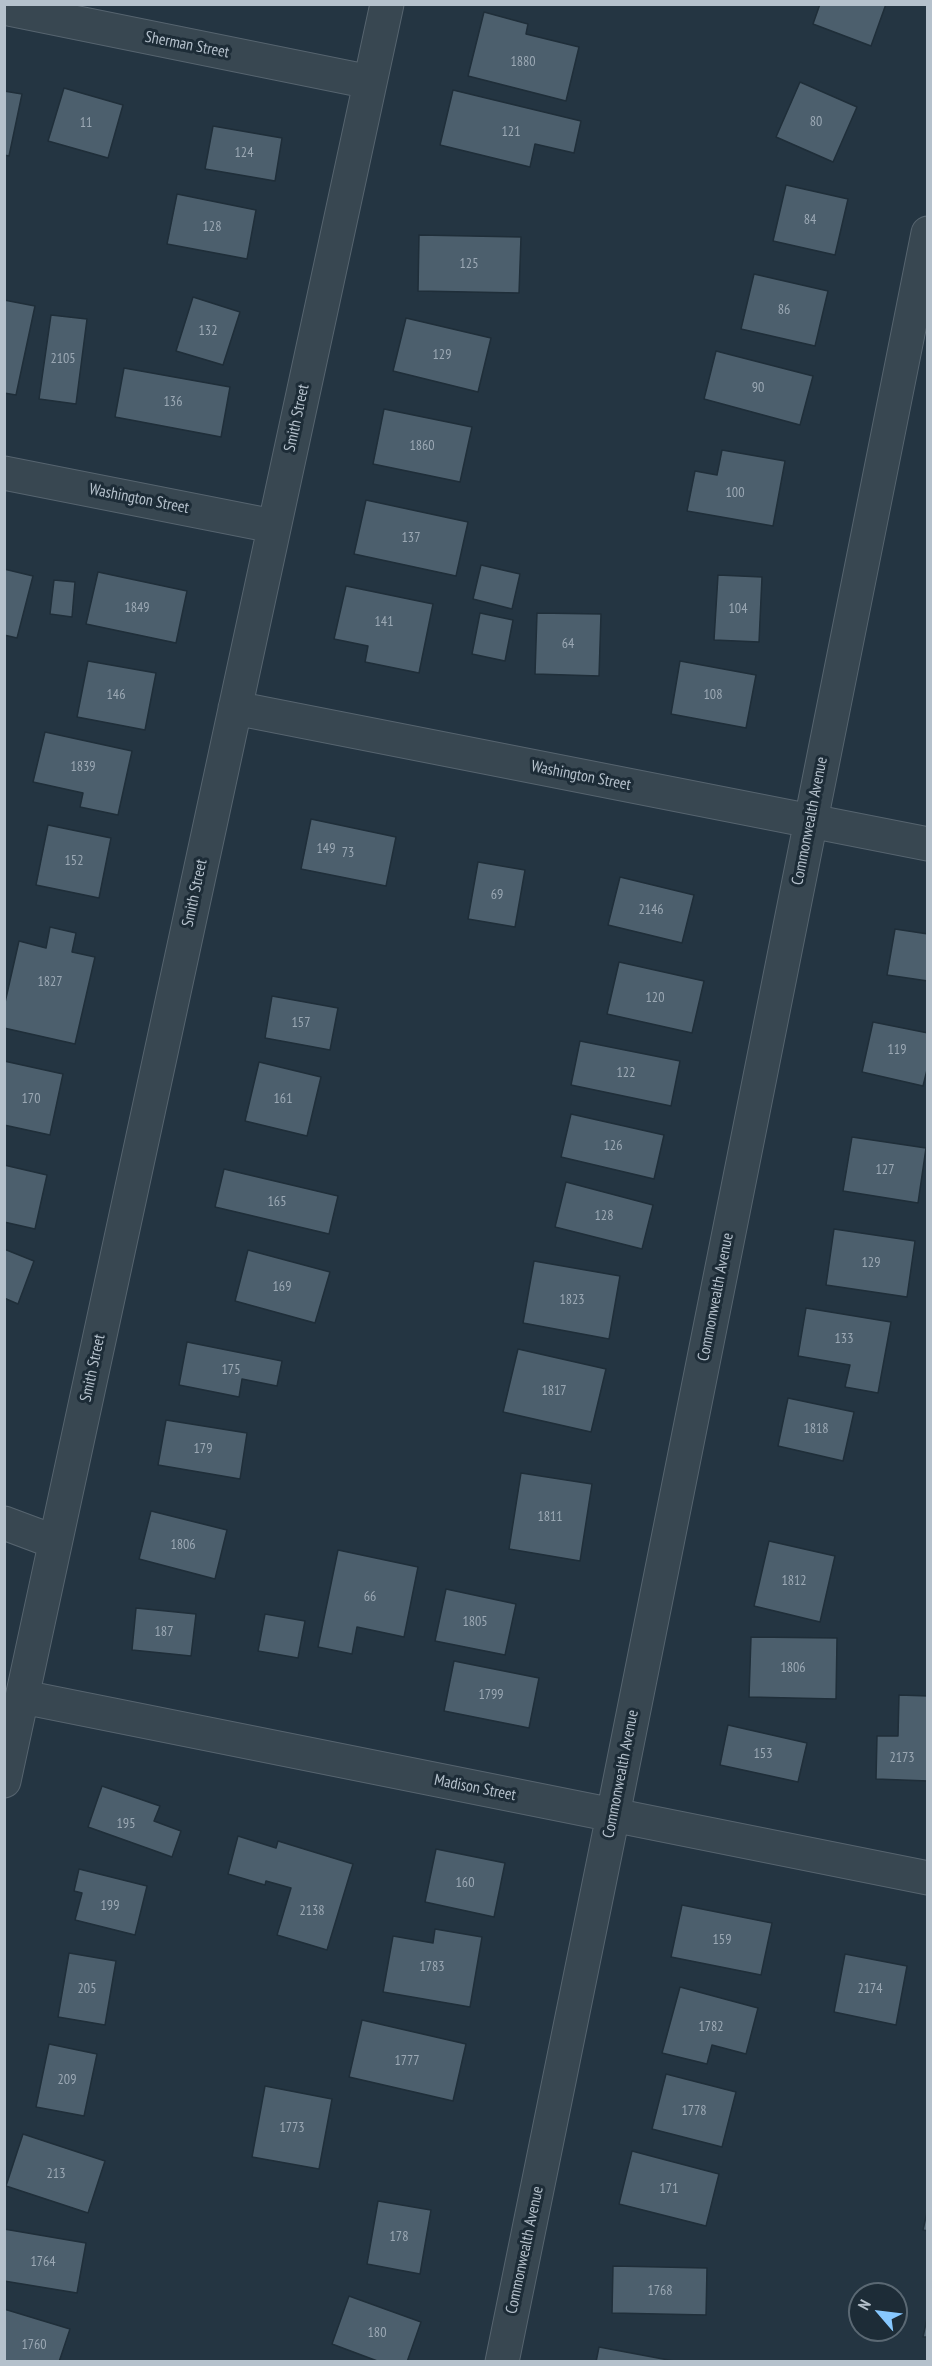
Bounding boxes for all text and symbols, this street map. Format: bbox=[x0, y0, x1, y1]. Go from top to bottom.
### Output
street label: Sherman Street bbox=[143, 27, 231, 63]
house number: 1880 bbox=[510, 54, 536, 70]
house number: 80 bbox=[810, 114, 822, 130]
house number: 11 bbox=[80, 115, 92, 131]
house number: 121 bbox=[502, 124, 520, 140]
house number: 124 bbox=[235, 145, 253, 161]
house number: 84 bbox=[804, 212, 816, 228]
house number: 128 bbox=[203, 219, 221, 235]
house number: 125 bbox=[460, 256, 478, 272]
house number: 86 bbox=[778, 302, 790, 318]
house number: 132 bbox=[199, 323, 217, 339]
house number: 129 bbox=[433, 347, 451, 363]
house number: 2105 bbox=[50, 351, 76, 367]
house number: 90 bbox=[752, 380, 764, 396]
street label: Smith Street bbox=[280, 382, 314, 454]
house number: 136 bbox=[164, 394, 182, 410]
house number: 1860 bbox=[409, 438, 435, 454]
street label: Washington Street bbox=[88, 480, 190, 518]
house number: 100 bbox=[726, 485, 744, 501]
house number: 137 bbox=[402, 530, 420, 546]
house number: 1849 bbox=[124, 600, 150, 616]
house number: 104 bbox=[729, 601, 747, 617]
house number: 141 bbox=[375, 614, 393, 630]
house number: 64 bbox=[562, 636, 574, 652]
house number: 146 bbox=[107, 687, 125, 703]
house number: 108 bbox=[704, 687, 722, 703]
street label: Commonwealth Avenue bbox=[788, 755, 832, 887]
street label: Washington Street bbox=[530, 757, 632, 795]
house number: 1839 bbox=[70, 759, 96, 775]
house number: 149 bbox=[317, 841, 335, 857]
house number: 73 bbox=[342, 845, 354, 861]
house number: 152 bbox=[65, 853, 83, 869]
street label: Smith Street bbox=[178, 857, 212, 929]
house number: 69 bbox=[491, 887, 503, 903]
house number: 2146 bbox=[638, 902, 664, 918]
house number: 1827 bbox=[37, 974, 63, 990]
house number: 120 bbox=[646, 990, 664, 1006]
house number: 157 bbox=[292, 1015, 310, 1031]
house number: 119 bbox=[888, 1042, 906, 1058]
house number: 122 bbox=[617, 1065, 635, 1081]
house number: 170 bbox=[22, 1091, 40, 1107]
house number: 161 bbox=[274, 1091, 292, 1107]
house number: 126 bbox=[604, 1138, 622, 1154]
house number: 127 bbox=[876, 1162, 894, 1178]
house number: 165 bbox=[268, 1194, 286, 1210]
house number: 128 bbox=[595, 1208, 613, 1224]
street label: Commonwealth Avenue bbox=[694, 1231, 738, 1363]
house number: 129 bbox=[862, 1255, 880, 1271]
house number: 169 bbox=[273, 1279, 291, 1295]
house number: 1823 bbox=[559, 1292, 585, 1308]
house number: 133 bbox=[835, 1331, 853, 1347]
street label: Smith Street bbox=[76, 1332, 110, 1404]
house number: 175 bbox=[222, 1362, 240, 1378]
house number: 1817 bbox=[541, 1383, 567, 1399]
house number: 1818 bbox=[803, 1421, 829, 1437]
house number: 179 bbox=[194, 1441, 212, 1457]
house number: 1811 bbox=[537, 1509, 563, 1525]
house number: 1806 bbox=[170, 1537, 196, 1553]
house number: 1812 bbox=[781, 1573, 807, 1589]
house number: 66 bbox=[364, 1589, 376, 1605]
house number: 1805 bbox=[462, 1614, 488, 1630]
house number: 187 bbox=[155, 1624, 173, 1640]
house number: 1806 bbox=[780, 1660, 806, 1676]
house number: 1799 bbox=[478, 1687, 504, 1703]
street label: Commonwealth Avenue bbox=[599, 1708, 643, 1840]
house number: 153 bbox=[754, 1746, 772, 1762]
house number: 2173 bbox=[889, 1750, 915, 1766]
street label: Madison Street bbox=[433, 1771, 517, 1805]
house number: 195 bbox=[117, 1816, 135, 1832]
house number: 160 bbox=[456, 1875, 474, 1891]
house number: 199 bbox=[101, 1898, 119, 1914]
house number: 2138 bbox=[299, 1903, 325, 1919]
house number: 159 bbox=[713, 1932, 731, 1948]
house number: 1783 bbox=[419, 1959, 445, 1975]
house number: 205 bbox=[78, 1981, 96, 1997]
house number: 2174 bbox=[857, 1981, 883, 1997]
house number: 1782 bbox=[698, 2019, 724, 2035]
house number: 1777 bbox=[394, 2053, 420, 2069]
house number: 209 bbox=[58, 2072, 76, 2088]
house number: 1778 bbox=[681, 2103, 707, 2119]
house number: 1773 bbox=[279, 2120, 305, 2136]
house number: 213 bbox=[47, 2166, 65, 2182]
house number: 171 bbox=[660, 2181, 678, 2197]
street label: Commonwealth Avenue bbox=[502, 2184, 548, 2316]
house number: 178 bbox=[390, 2229, 408, 2245]
house number: 1764 bbox=[30, 2254, 56, 2270]
north arrow bbox=[848, 2282, 908, 2342]
house number: 1768 bbox=[647, 2283, 673, 2299]
text: N bbox=[853, 2296, 875, 2313]
house number: 180 bbox=[368, 2325, 386, 2341]
house number: 1760 bbox=[21, 2337, 47, 2353]

